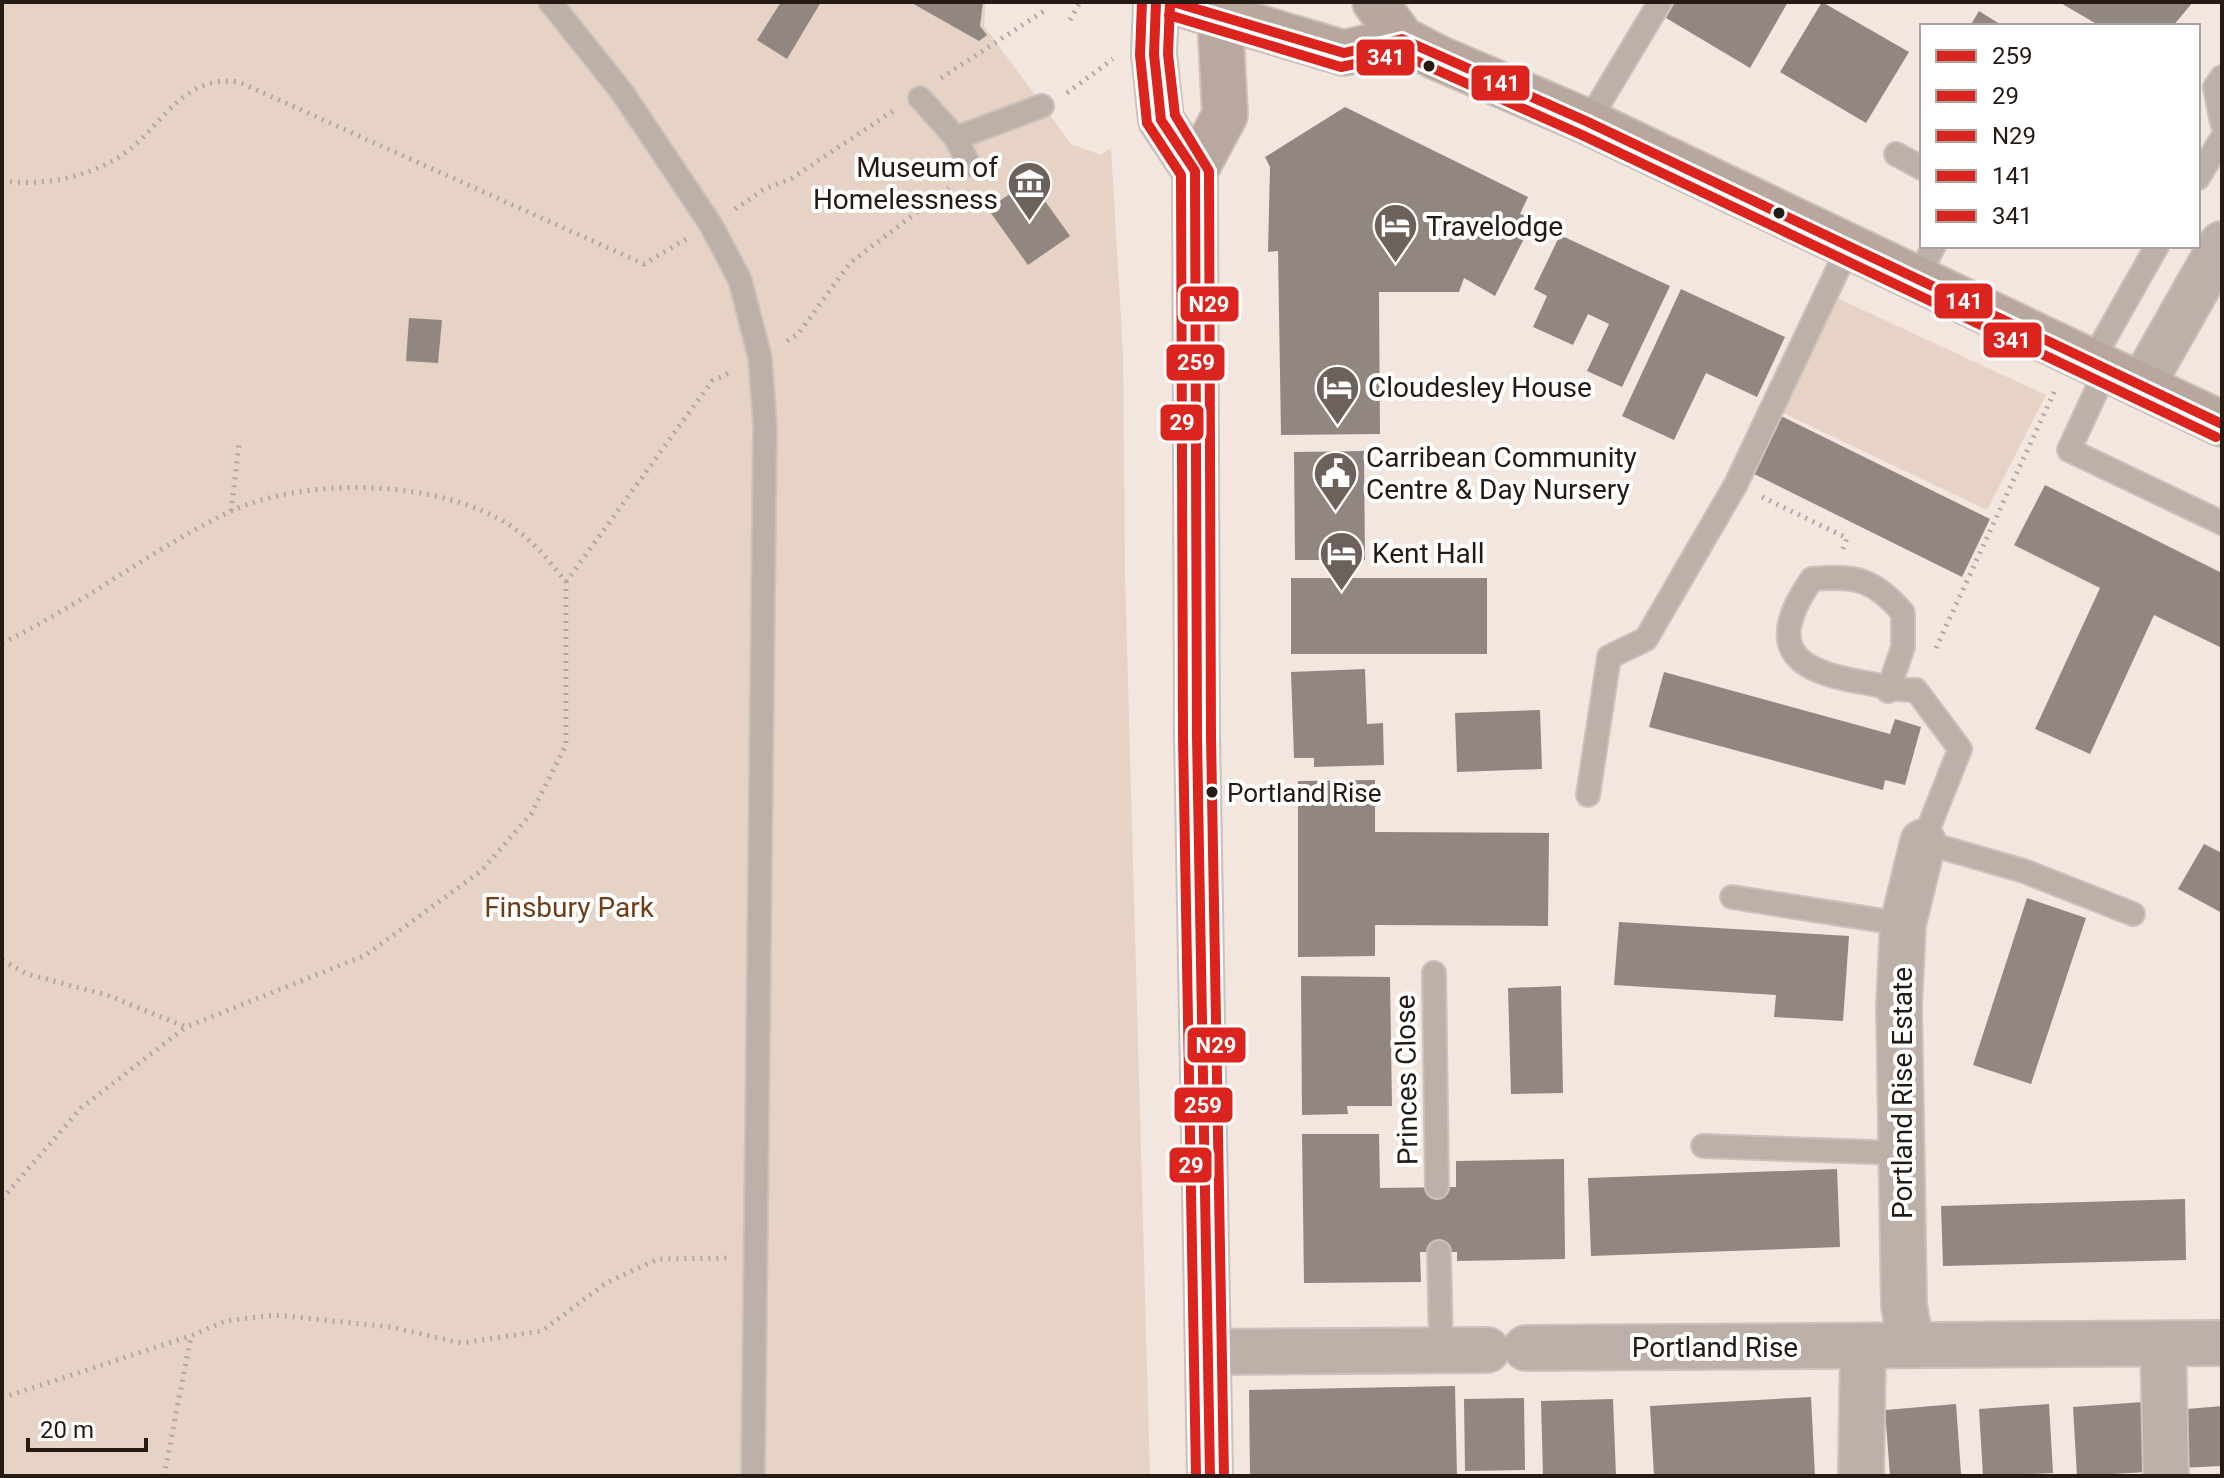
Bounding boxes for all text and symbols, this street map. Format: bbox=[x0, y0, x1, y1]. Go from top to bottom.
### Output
legend bbox=[1920, 24, 2200, 248]
line badge: 341 bbox=[1355, 38, 1416, 77]
text: 259 bbox=[1992, 42, 2032, 70]
text: 341 bbox=[1367, 45, 1405, 70]
unlabelled marker bbox=[1421, 58, 1437, 74]
line badge: 141 bbox=[1470, 64, 1531, 102]
text: 141 bbox=[1482, 71, 1520, 96]
text: 29 bbox=[1992, 82, 2019, 110]
text: N29 bbox=[1992, 122, 2036, 150]
place label: Museum of Homelessness bbox=[813, 151, 998, 216]
museum icon: Museum of Homelessness bbox=[1005, 159, 1053, 222]
text: 141 bbox=[1992, 162, 2032, 190]
hotel icon: Travelodge bbox=[1371, 202, 1419, 265]
text: 341 bbox=[1992, 202, 2032, 230]
unlabelled marker bbox=[1771, 205, 1787, 221]
place label: Travelodge bbox=[1426, 210, 1563, 243]
line badge: 141 bbox=[1933, 282, 1994, 320]
line badge: N29 bbox=[1179, 285, 1240, 323]
text: 141 bbox=[1945, 289, 1983, 314]
text: N29 bbox=[1189, 292, 1229, 317]
line badge: 341 bbox=[1982, 321, 2043, 359]
text: 341 bbox=[1993, 328, 2031, 353]
line badge: 259 bbox=[1165, 343, 1226, 382]
text: 259 bbox=[1177, 350, 1215, 375]
hotel icon: Cloudesley House bbox=[1313, 363, 1361, 426]
place label: Cloudesley House bbox=[1368, 371, 1592, 404]
line badge: 29 bbox=[1159, 403, 1205, 442]
text: 29 bbox=[1169, 410, 1195, 435]
place label: Carribean Community Centre & Day Nursery bbox=[1366, 441, 1637, 506]
public building icon: Carribean Community Centre & Day Nursery bbox=[1311, 449, 1359, 512]
hotel icon: Kent Hall bbox=[1317, 529, 1365, 592]
place label: Kent Hall bbox=[1372, 537, 1484, 570]
place label: Portland Rise bbox=[1227, 778, 1382, 808]
marker: Portland Rise bbox=[1204, 784, 1220, 800]
park label: Finsbury Park bbox=[484, 891, 655, 924]
street label: Portland Rise Estate bbox=[1886, 967, 1919, 1219]
street label: Princes Close bbox=[1389, 994, 1424, 1166]
line badge: N29 bbox=[1186, 1026, 1247, 1064]
text: N29 bbox=[1196, 1033, 1236, 1058]
line badge: 259 bbox=[1173, 1086, 1234, 1124]
text: 259 bbox=[1184, 1093, 1222, 1118]
line badge: 29 bbox=[1168, 1146, 1213, 1184]
text: 29 bbox=[1178, 1153, 1204, 1178]
street label: Portland Rise bbox=[1632, 1331, 1798, 1364]
scale bar bbox=[28, 1402, 146, 1452]
text: 20 m bbox=[40, 1416, 94, 1444]

